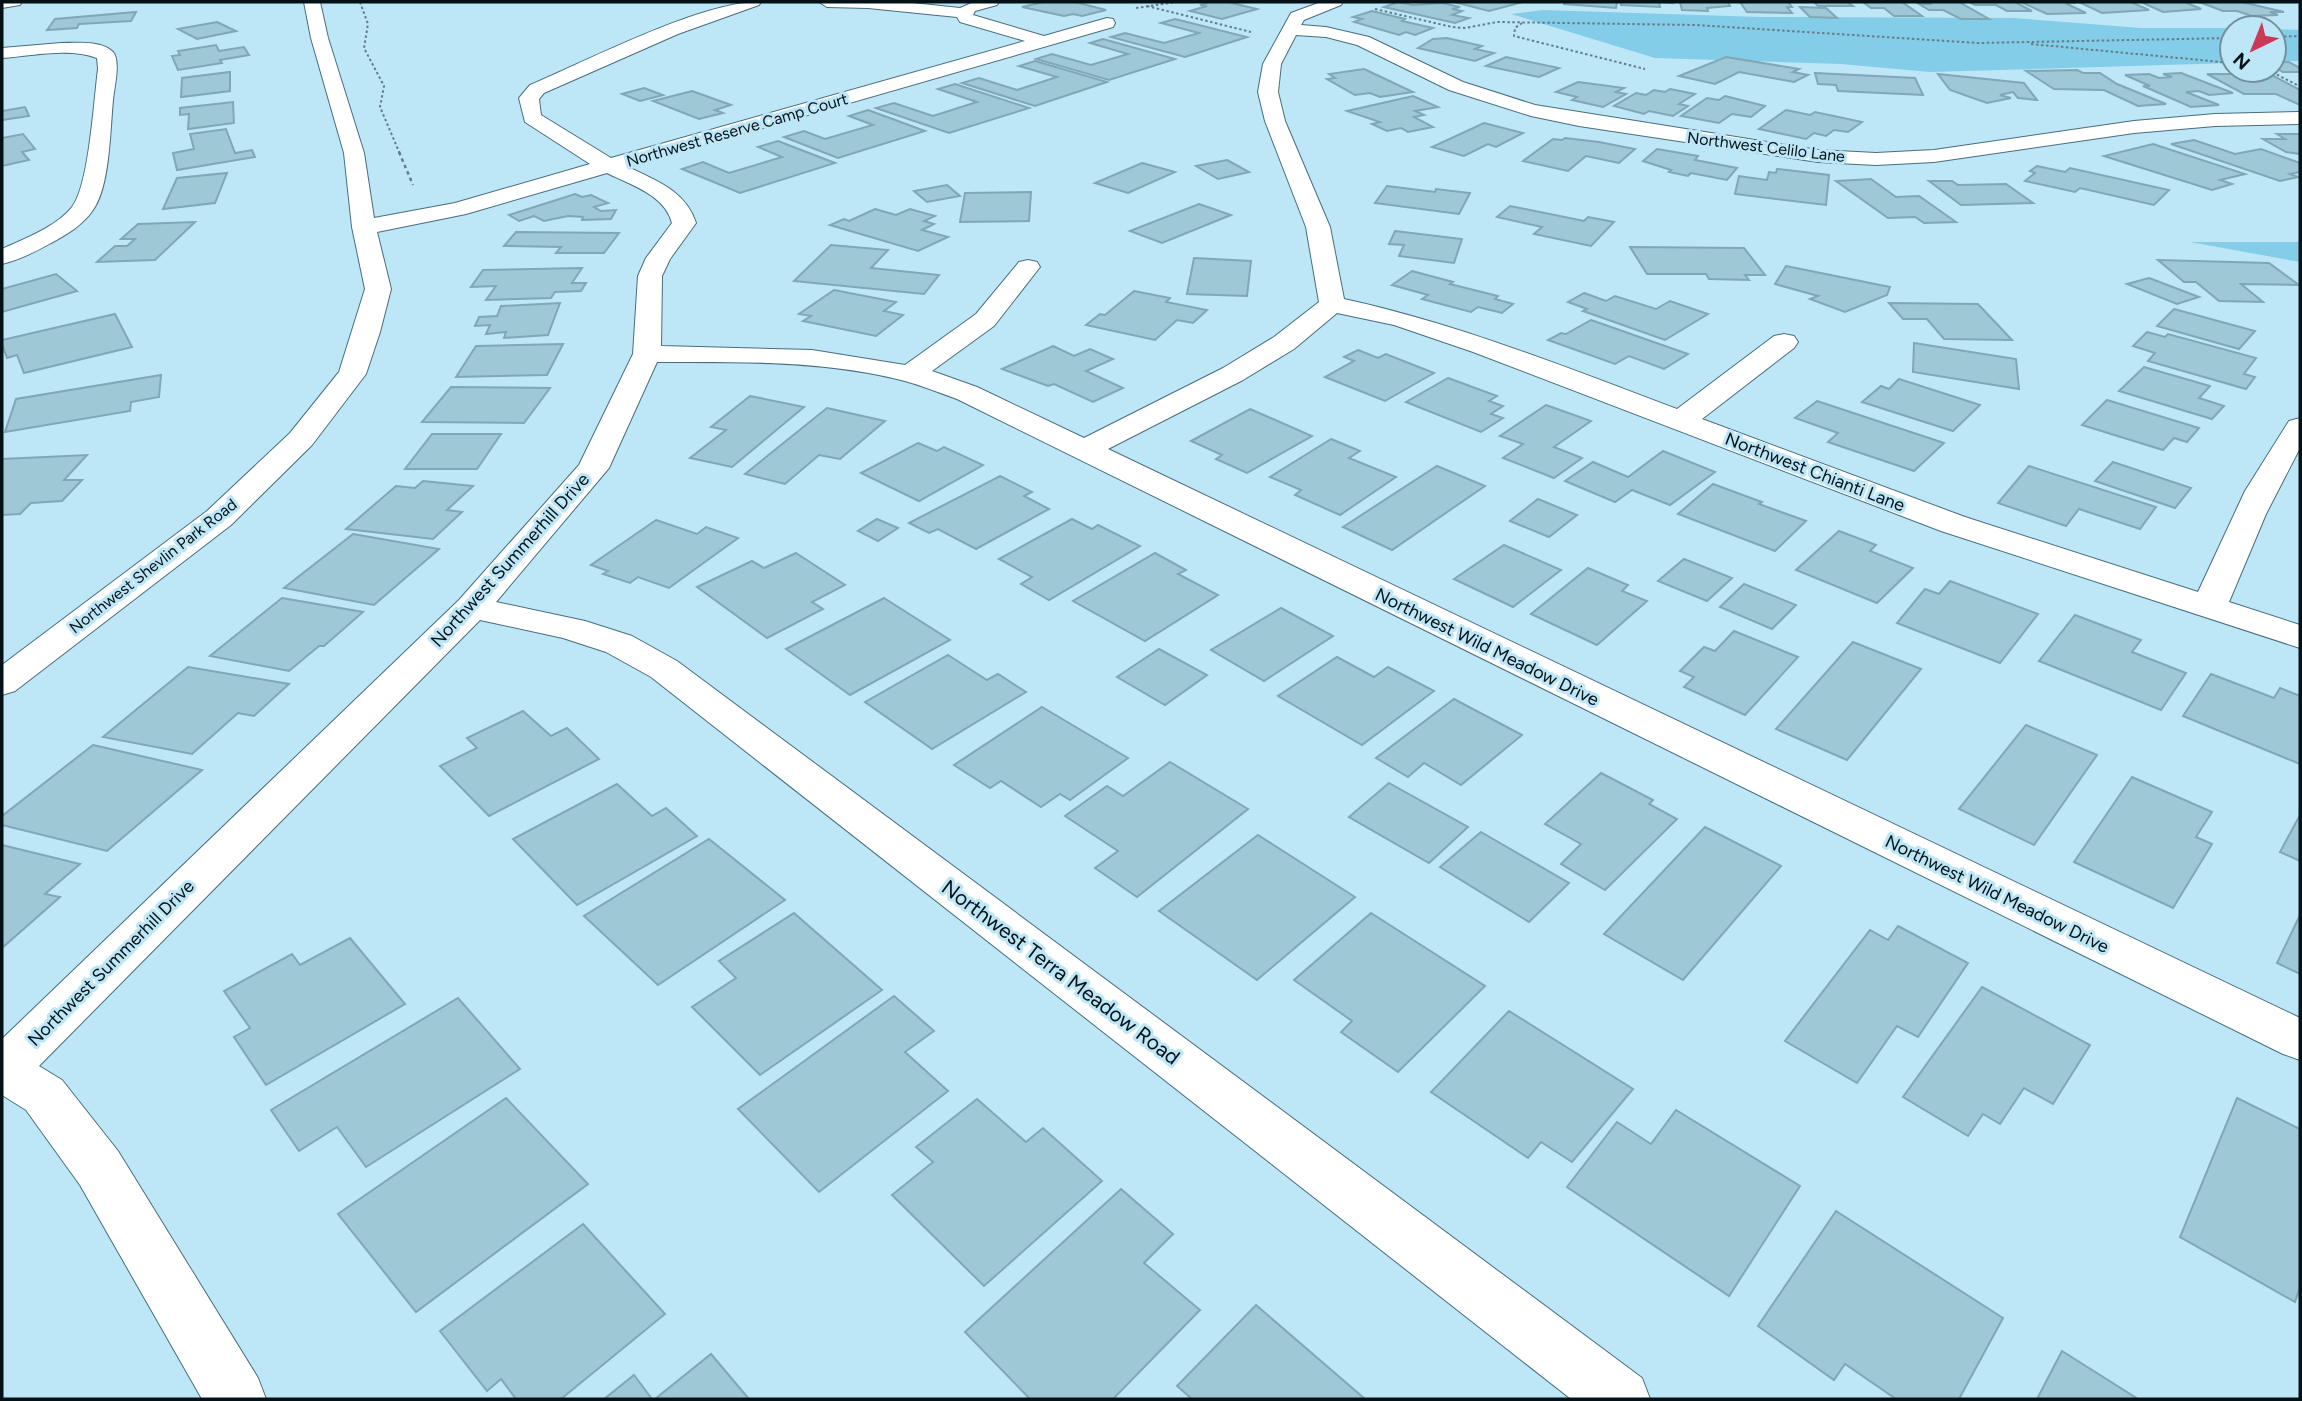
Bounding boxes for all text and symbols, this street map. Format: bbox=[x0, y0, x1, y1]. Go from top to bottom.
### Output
north arrow bbox=[2218, 14, 2288, 84]
text: N bbox=[2229, 48, 2255, 74]
street label: Northwest Reserve Camp Court bbox=[624, 89, 850, 171]
street label: Northwest Celilo Lane bbox=[1686, 128, 1846, 166]
street label: Northwest Chianti Lane bbox=[1722, 428, 1908, 517]
street label: Northwest Summerhill Drive bbox=[426, 468, 594, 651]
street label: Northwest Shevlin Park Road bbox=[65, 495, 241, 637]
street label: Northwest Wild Meadow Drive bbox=[1372, 583, 1603, 711]
street label: Northwest Wild Meadow Drive bbox=[1882, 830, 2113, 958]
street label: Northwest Terra Meadow Road bbox=[937, 874, 1185, 1070]
street label: Northwest Summerhill Drive bbox=[23, 875, 199, 1051]

